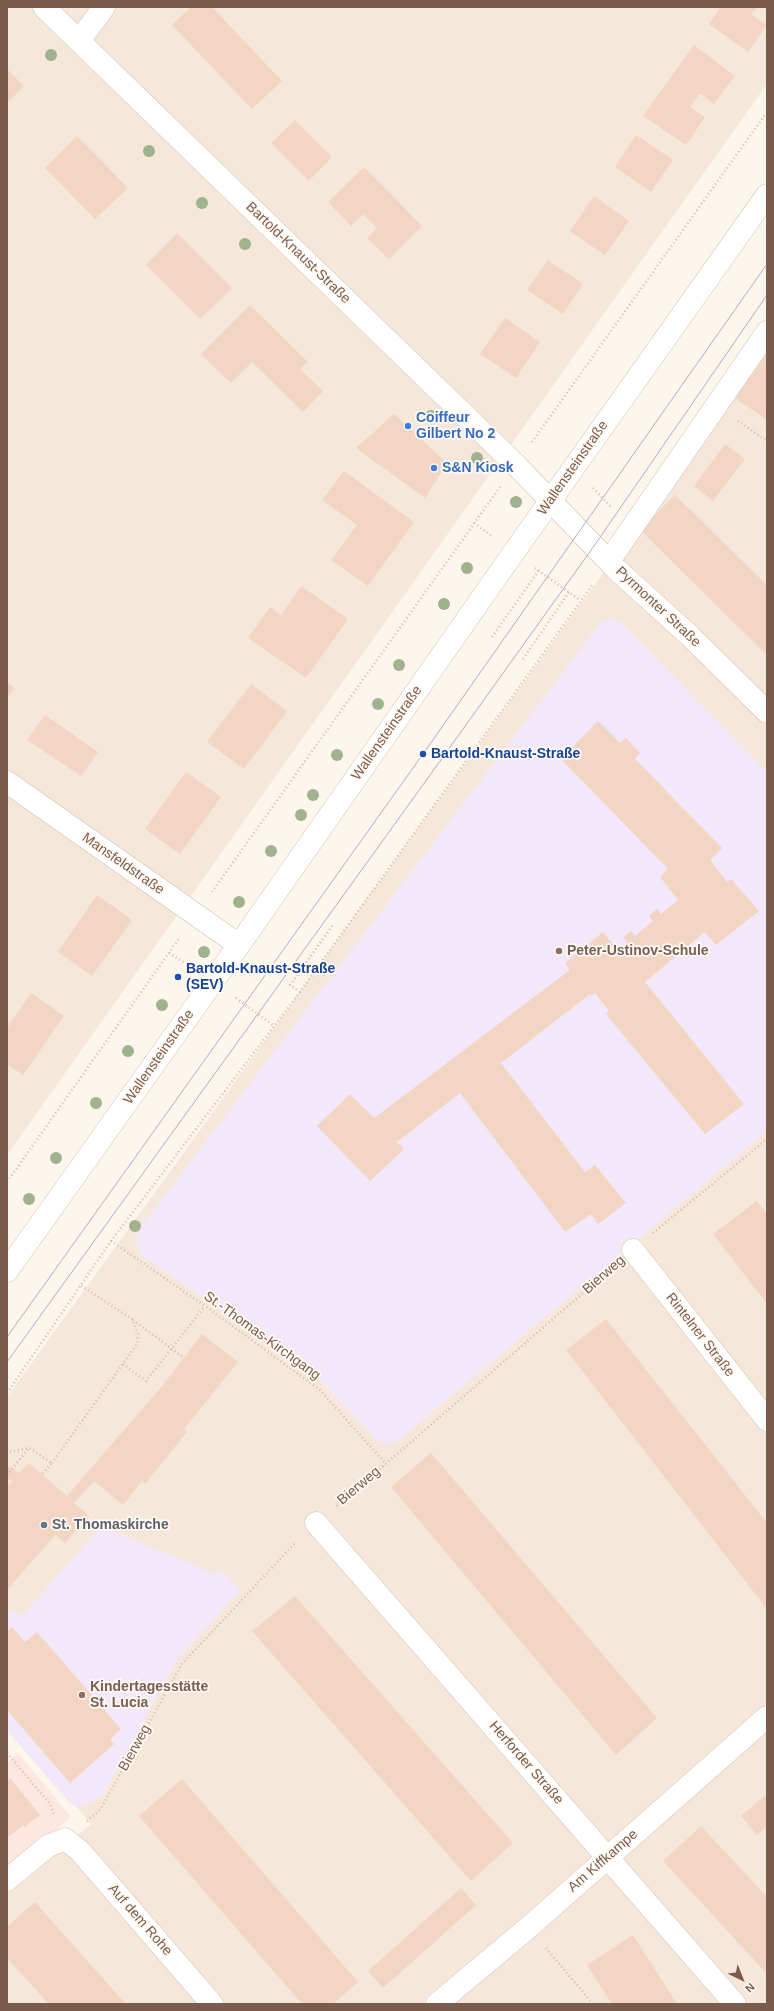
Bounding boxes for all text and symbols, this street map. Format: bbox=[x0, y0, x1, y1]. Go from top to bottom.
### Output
street label: Bartold-Knaust-Straße bbox=[242, 199, 354, 307]
place label: Coiffeur Gilbert No 2 bbox=[416, 410, 495, 442]
street label: Wallensteinstraße bbox=[534, 418, 612, 518]
marker: Coiffeur Gilbert No 2 bbox=[403, 421, 413, 431]
place label: S&N Kiosk bbox=[442, 460, 514, 476]
marker: S&N Kiosk bbox=[429, 463, 439, 473]
street label: Pyrmonter Straße bbox=[612, 563, 704, 651]
street label: Wallensteinstraße bbox=[348, 683, 426, 783]
place label: Bartold-Knaust-Straße bbox=[431, 746, 580, 762]
marker: Bartold-Knaust-Straße bbox=[418, 749, 428, 759]
street label: Mansfeldstraße bbox=[79, 829, 167, 899]
place label: Peter-Ustinov-Schule bbox=[567, 943, 709, 959]
marker: Peter-Ustinov-Schule bbox=[554, 946, 564, 956]
place label: Bartold-Knaust-Straße (SEV) bbox=[186, 961, 335, 994]
marker: Bartold-Knaust-Straße (SEV) bbox=[173, 972, 183, 982]
street label: Wallensteinstraße bbox=[120, 1007, 198, 1107]
street label: Bierweg bbox=[579, 1252, 629, 1298]
street label: St.-Thomas-Kirchgang bbox=[200, 1288, 324, 1384]
street label: Rintelner Straße bbox=[662, 1290, 738, 1380]
street label: Bierweg bbox=[334, 1463, 384, 1509]
place label: St. Thomaskirche bbox=[52, 1517, 169, 1533]
marker: St. Thomaskirche bbox=[39, 1520, 49, 1530]
place label: Kindertagesstätte St. Lucia bbox=[90, 1679, 208, 1712]
marker: Kindertagesstätte St. Lucia bbox=[77, 1690, 87, 1700]
street label: Herforder Straße bbox=[485, 1718, 567, 1808]
street label: Bierweg bbox=[115, 1722, 155, 1774]
street label: Am Kiffkampe bbox=[565, 1826, 641, 1896]
street label: Auf dem Rohe bbox=[104, 1881, 176, 1959]
north arrow bbox=[722, 1959, 762, 1999]
text: N bbox=[743, 1981, 757, 1995]

